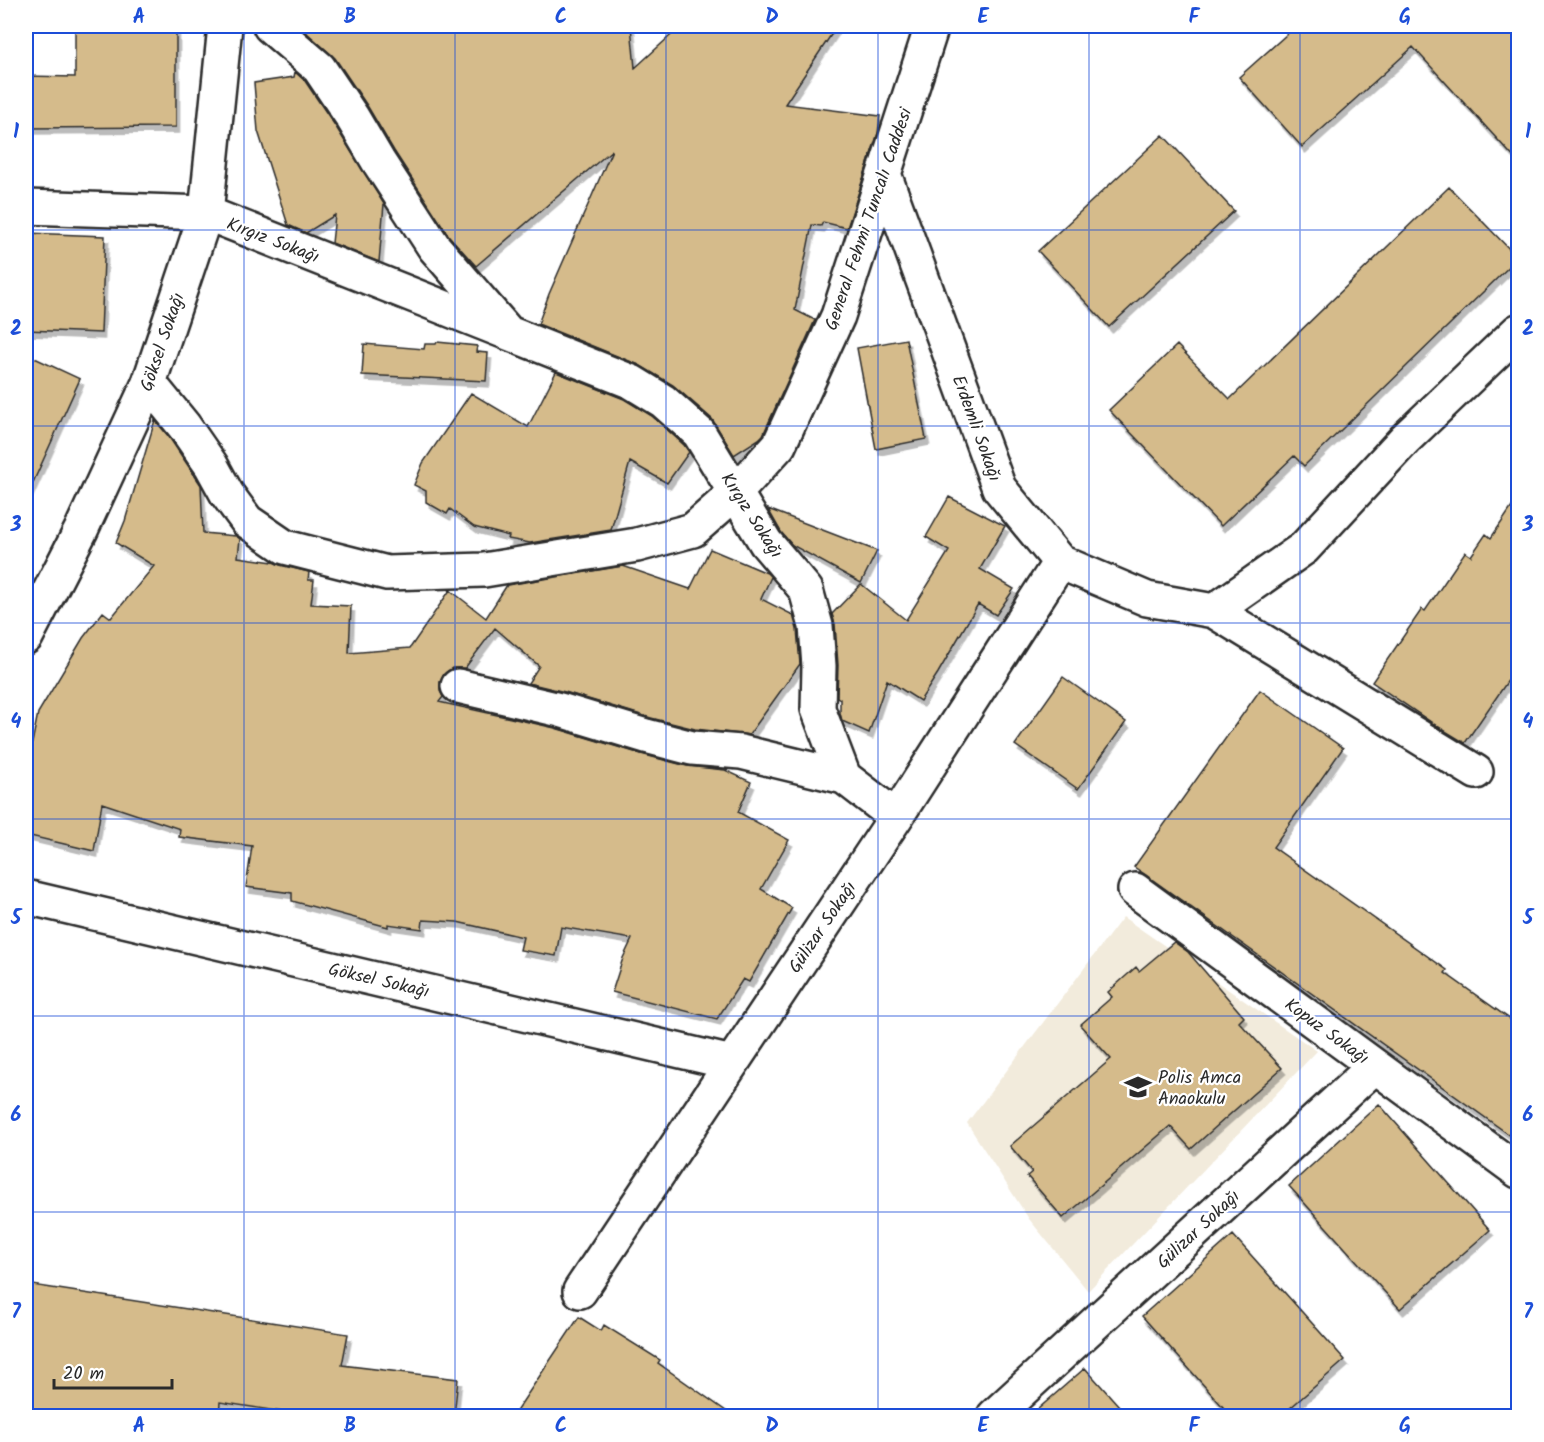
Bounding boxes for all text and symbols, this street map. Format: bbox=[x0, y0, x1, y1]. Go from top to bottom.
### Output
text: A bbox=[133, 2, 145, 34]
text: B bbox=[344, 2, 356, 34]
text: C bbox=[555, 2, 567, 34]
text: D bbox=[765, 2, 779, 34]
text: E bbox=[977, 2, 989, 34]
text: F bbox=[1189, 2, 1201, 34]
text: G bbox=[1399, 2, 1411, 34]
street label: General Fehmi Tuncalı Caddesi bbox=[818, 104, 921, 335]
text: 1 bbox=[13, 117, 19, 149]
text: 1 bbox=[1525, 117, 1531, 149]
street label: Kırgız Sokağı bbox=[222, 210, 323, 272]
street label: Göksel Sokağı bbox=[133, 289, 194, 396]
text: 2 bbox=[10, 314, 22, 346]
text: 2 bbox=[1522, 314, 1534, 346]
street label: Erdemli Sokağı bbox=[943, 371, 1008, 486]
street label: Kırgız Sokağı bbox=[712, 467, 789, 565]
text: 3 bbox=[10, 510, 22, 542]
text: 3 bbox=[1522, 510, 1534, 542]
text: 4 bbox=[11, 707, 22, 739]
text: 4 bbox=[1523, 707, 1534, 739]
street label: Gülizar Sokağı bbox=[782, 876, 865, 980]
text: 5 bbox=[10, 903, 23, 935]
text: 5 bbox=[1522, 903, 1535, 935]
street label: Göksel Sokağı bbox=[325, 956, 432, 1007]
street label: Kopuz Sokağı bbox=[1278, 991, 1375, 1073]
place label: Polis Amca Anaokulu bbox=[1158, 1064, 1241, 1114]
school or university icon: Polis Amca Anaokulu bbox=[1123, 1072, 1153, 1102]
text: 6 bbox=[11, 1100, 22, 1132]
text: 6 bbox=[1523, 1100, 1534, 1132]
street label: Gülizar Sokağı bbox=[1151, 1183, 1248, 1277]
text: 7 bbox=[11, 1297, 21, 1329]
text: 7 bbox=[1523, 1297, 1533, 1329]
scale bar bbox=[54, 1352, 172, 1390]
text: 20 m bbox=[63, 1360, 104, 1389]
text: A bbox=[133, 1411, 145, 1442]
text: B bbox=[344, 1411, 356, 1442]
text: C bbox=[555, 1411, 567, 1442]
text: D bbox=[765, 1411, 779, 1442]
text: E bbox=[977, 1411, 989, 1442]
text: F bbox=[1189, 1411, 1201, 1442]
text: G bbox=[1399, 1411, 1411, 1442]

